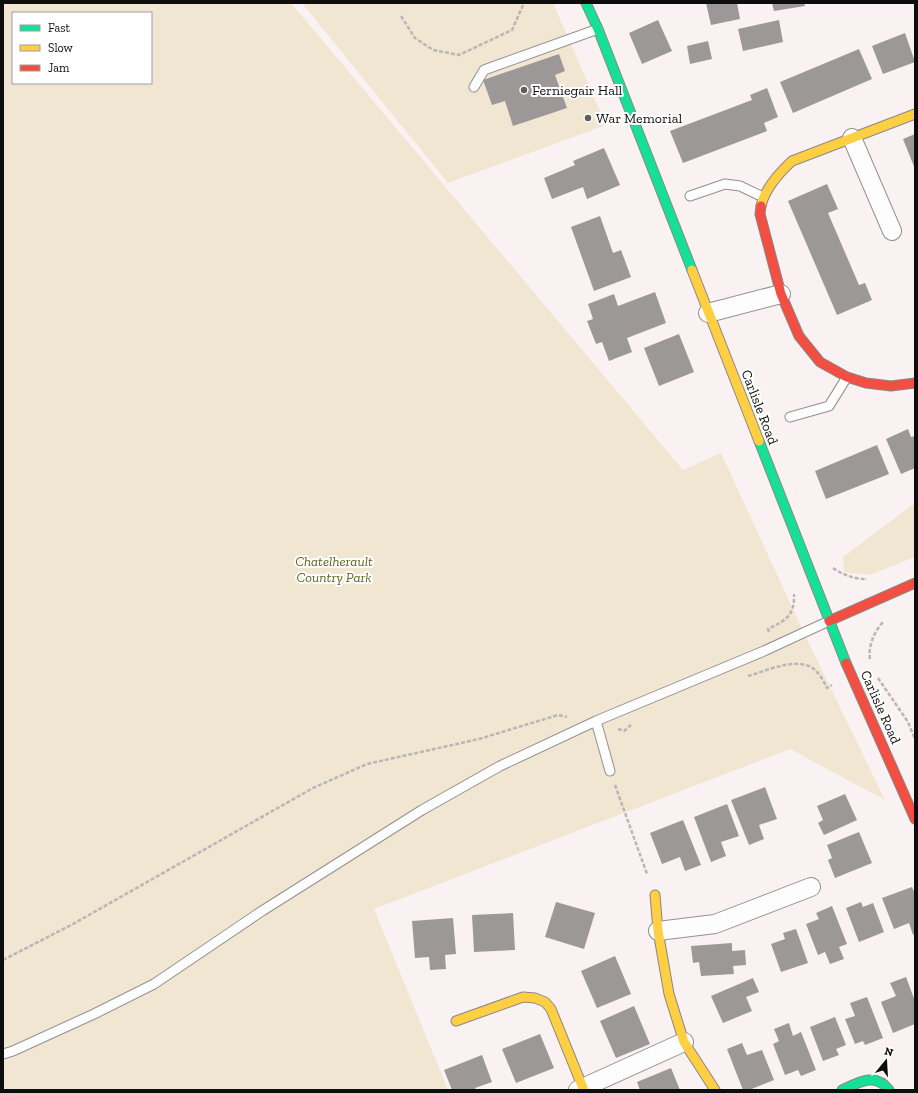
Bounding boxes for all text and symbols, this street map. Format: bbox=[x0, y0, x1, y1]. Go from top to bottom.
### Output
legend bbox=[12, 12, 152, 84]
text: Fast bbox=[48, 21, 71, 35]
text: Slow bbox=[48, 41, 74, 55]
text: Jam bbox=[48, 61, 70, 75]
place label: Ferniegair Hall bbox=[532, 82, 623, 99]
marker: Ferniegair Hall bbox=[519, 85, 529, 95]
place label: War Memorial bbox=[596, 110, 682, 127]
marker: War Memorial bbox=[583, 113, 593, 123]
street label: Carlisle Road bbox=[737, 367, 782, 447]
park label: Chatelherault Country Park bbox=[295, 553, 373, 586]
street label: Carlisle Road bbox=[857, 668, 904, 747]
north arrow bbox=[866, 1041, 906, 1081]
text: N bbox=[883, 1044, 896, 1060]

